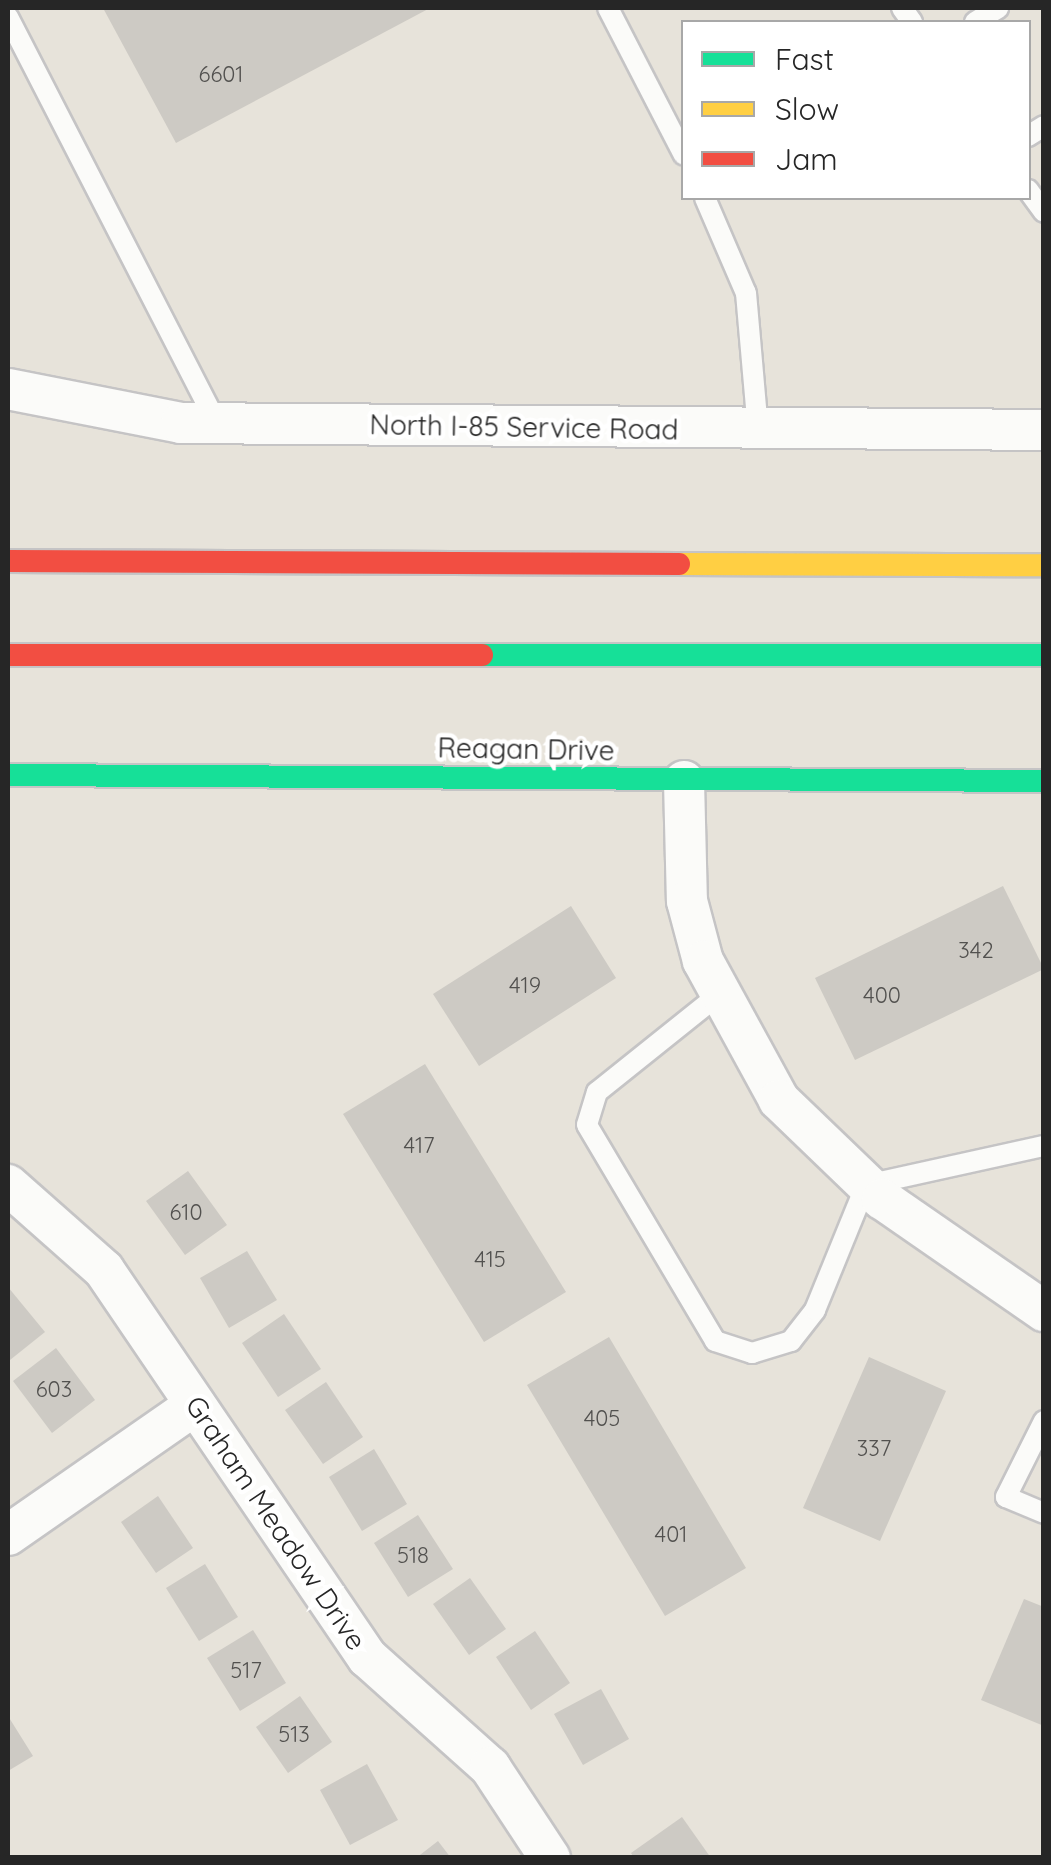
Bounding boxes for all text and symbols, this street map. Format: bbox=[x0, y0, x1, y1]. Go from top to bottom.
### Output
legend bbox=[681, 20, 1031, 200]
text: Fast bbox=[775, 40, 834, 78]
house number: 6601 bbox=[199, 62, 243, 88]
text: Slow bbox=[775, 90, 839, 128]
text: Jam bbox=[775, 140, 838, 178]
street label: North I-85 Service Road bbox=[369, 408, 679, 446]
street label: Reagan Drive bbox=[437, 731, 615, 767]
house number: 342 bbox=[958, 938, 994, 964]
house number: 419 bbox=[509, 973, 541, 999]
house number: 400 bbox=[863, 983, 901, 1009]
house number: 417 bbox=[404, 1133, 434, 1159]
house number: 610 bbox=[170, 1200, 202, 1226]
house number: 415 bbox=[474, 1247, 506, 1273]
house number: 603 bbox=[36, 1377, 72, 1403]
street label: Graham Meadow Drive bbox=[178, 1390, 374, 1656]
house number: 405 bbox=[584, 1406, 620, 1432]
house number: 337 bbox=[857, 1436, 891, 1462]
house number: 401 bbox=[655, 1522, 687, 1548]
house number: 518 bbox=[397, 1543, 429, 1569]
house number: 517 bbox=[230, 1658, 262, 1684]
house number: 513 bbox=[278, 1722, 310, 1748]

